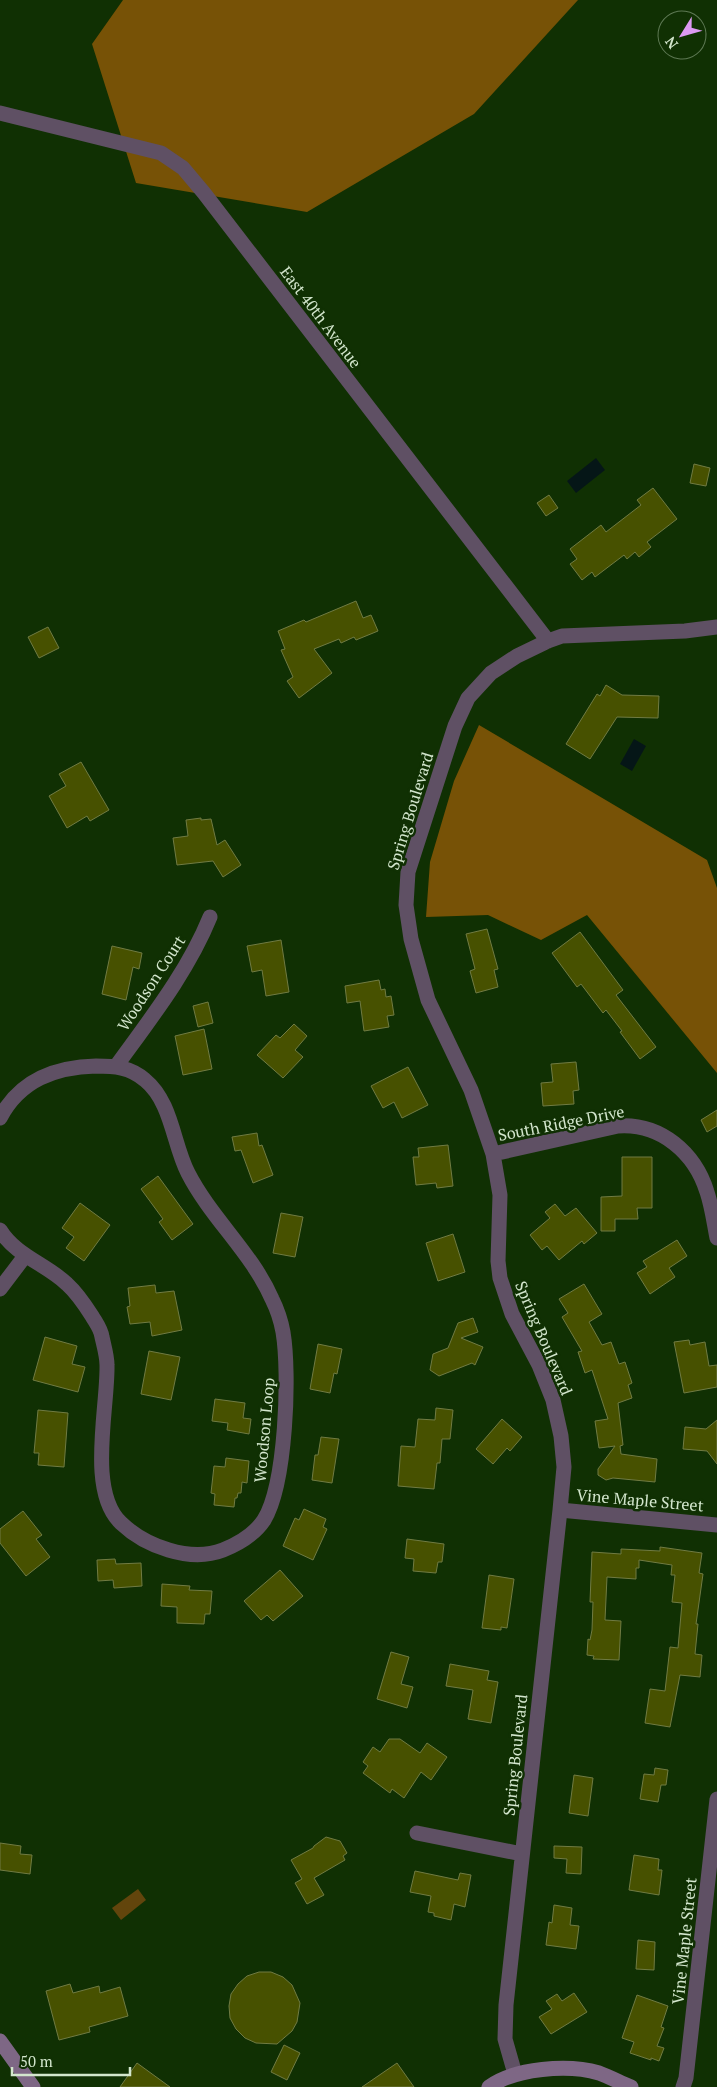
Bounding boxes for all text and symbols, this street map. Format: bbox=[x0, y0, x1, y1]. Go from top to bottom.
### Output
north arrow bbox=[657, 10, 707, 60]
text: N bbox=[660, 33, 682, 53]
street label: East 40th Avenue bbox=[275, 261, 367, 373]
street label: Spring Boulevard bbox=[382, 749, 438, 873]
street label: Woodson Court bbox=[112, 931, 190, 1035]
street label: South Ridge Drive bbox=[496, 1100, 626, 1146]
street label: Spring Boulevard bbox=[510, 1278, 578, 1399]
street label: Woodson Loop bbox=[248, 1377, 280, 1483]
street label: Vine Maple Street bbox=[575, 1483, 705, 1517]
street label: Spring Boulevard bbox=[498, 1693, 532, 1817]
street label: Vine Maple Street bbox=[666, 1876, 702, 2006]
scale bar bbox=[12, 2044, 130, 2076]
text: 50 m bbox=[20, 2051, 53, 2071]

